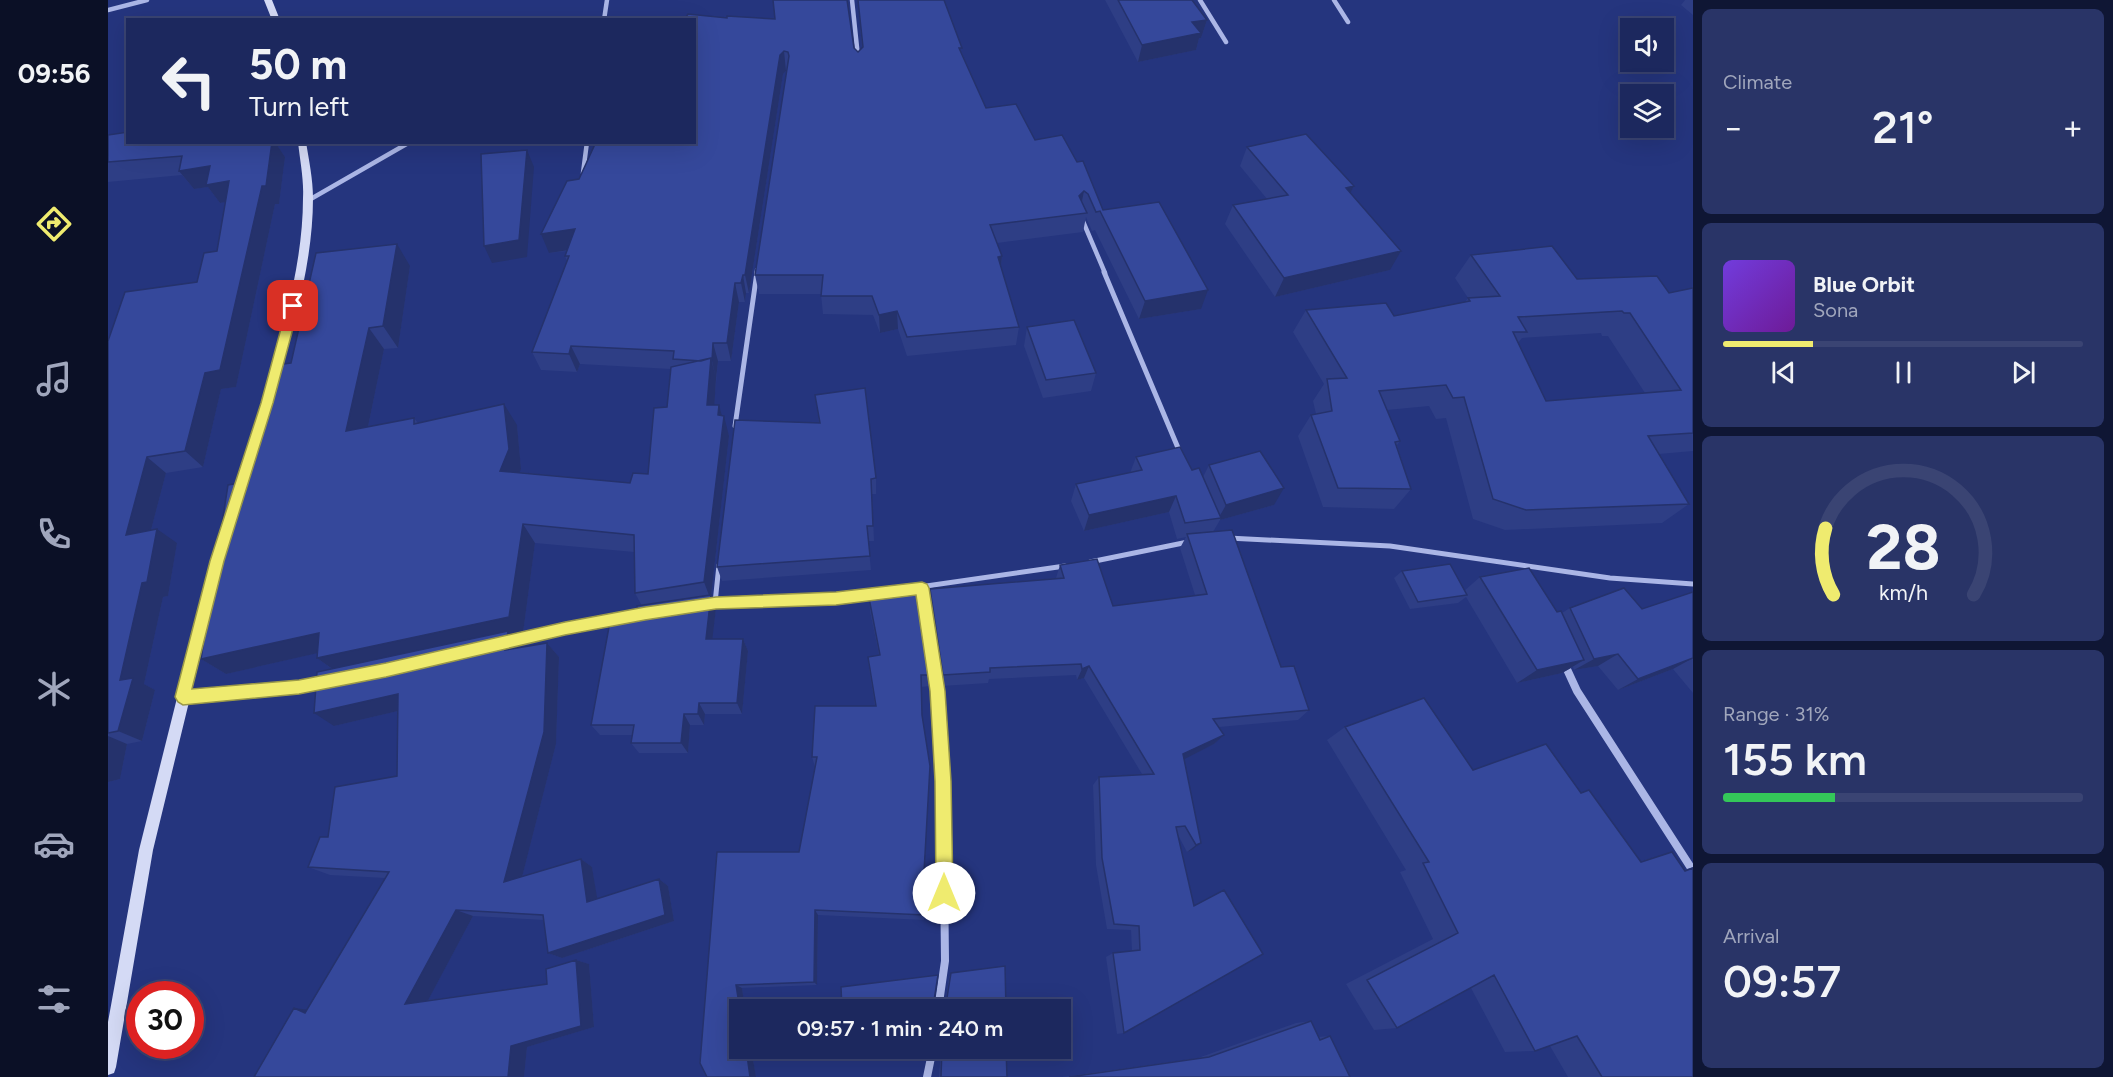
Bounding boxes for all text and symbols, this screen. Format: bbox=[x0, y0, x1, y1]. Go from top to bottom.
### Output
map controls bbox=[1620, 18, 1674, 138]
button: sound bbox=[1620, 18, 1674, 72]
text: 50 m bbox=[249, 39, 347, 90]
icon: left bbox=[150, 42, 228, 120]
text: 09:56 bbox=[18, 57, 90, 90]
text: Climate bbox=[1723, 70, 1792, 94]
button: layers bbox=[1620, 84, 1674, 138]
text: Turn left bbox=[249, 90, 349, 123]
text: 21° bbox=[1872, 100, 1934, 154]
text: − bbox=[1723, 108, 1744, 147]
text: + bbox=[2062, 108, 2083, 147]
icon: directions bbox=[33, 203, 75, 245]
text: Blue Orbit bbox=[1813, 271, 1915, 298]
pin bbox=[267, 280, 318, 331]
icon: arrive bbox=[276, 289, 309, 322]
text: Sona bbox=[1813, 298, 1858, 322]
icon: previous bbox=[1767, 356, 1800, 389]
icon: pause bbox=[1887, 356, 1920, 389]
icon: next bbox=[2007, 356, 2040, 389]
icon: music bbox=[33, 358, 75, 400]
text: 28 bbox=[1866, 511, 1940, 586]
icon: phone bbox=[33, 513, 75, 555]
text: km/h bbox=[1879, 581, 1927, 606]
icon: climate bbox=[33, 668, 75, 710]
text: Range · 31% bbox=[1723, 702, 1829, 726]
text: 155 km bbox=[1723, 732, 1867, 786]
icon: car bbox=[33, 823, 75, 865]
position arrow bbox=[912, 861, 976, 925]
text: Arrival bbox=[1723, 924, 1779, 948]
text: 09:57 bbox=[1723, 954, 1841, 1008]
icon: filters bbox=[33, 978, 75, 1020]
speed limit sign: 30 bbox=[126, 981, 204, 1059]
text: 09:57 · 1 min · 240 m bbox=[797, 1015, 1003, 1042]

